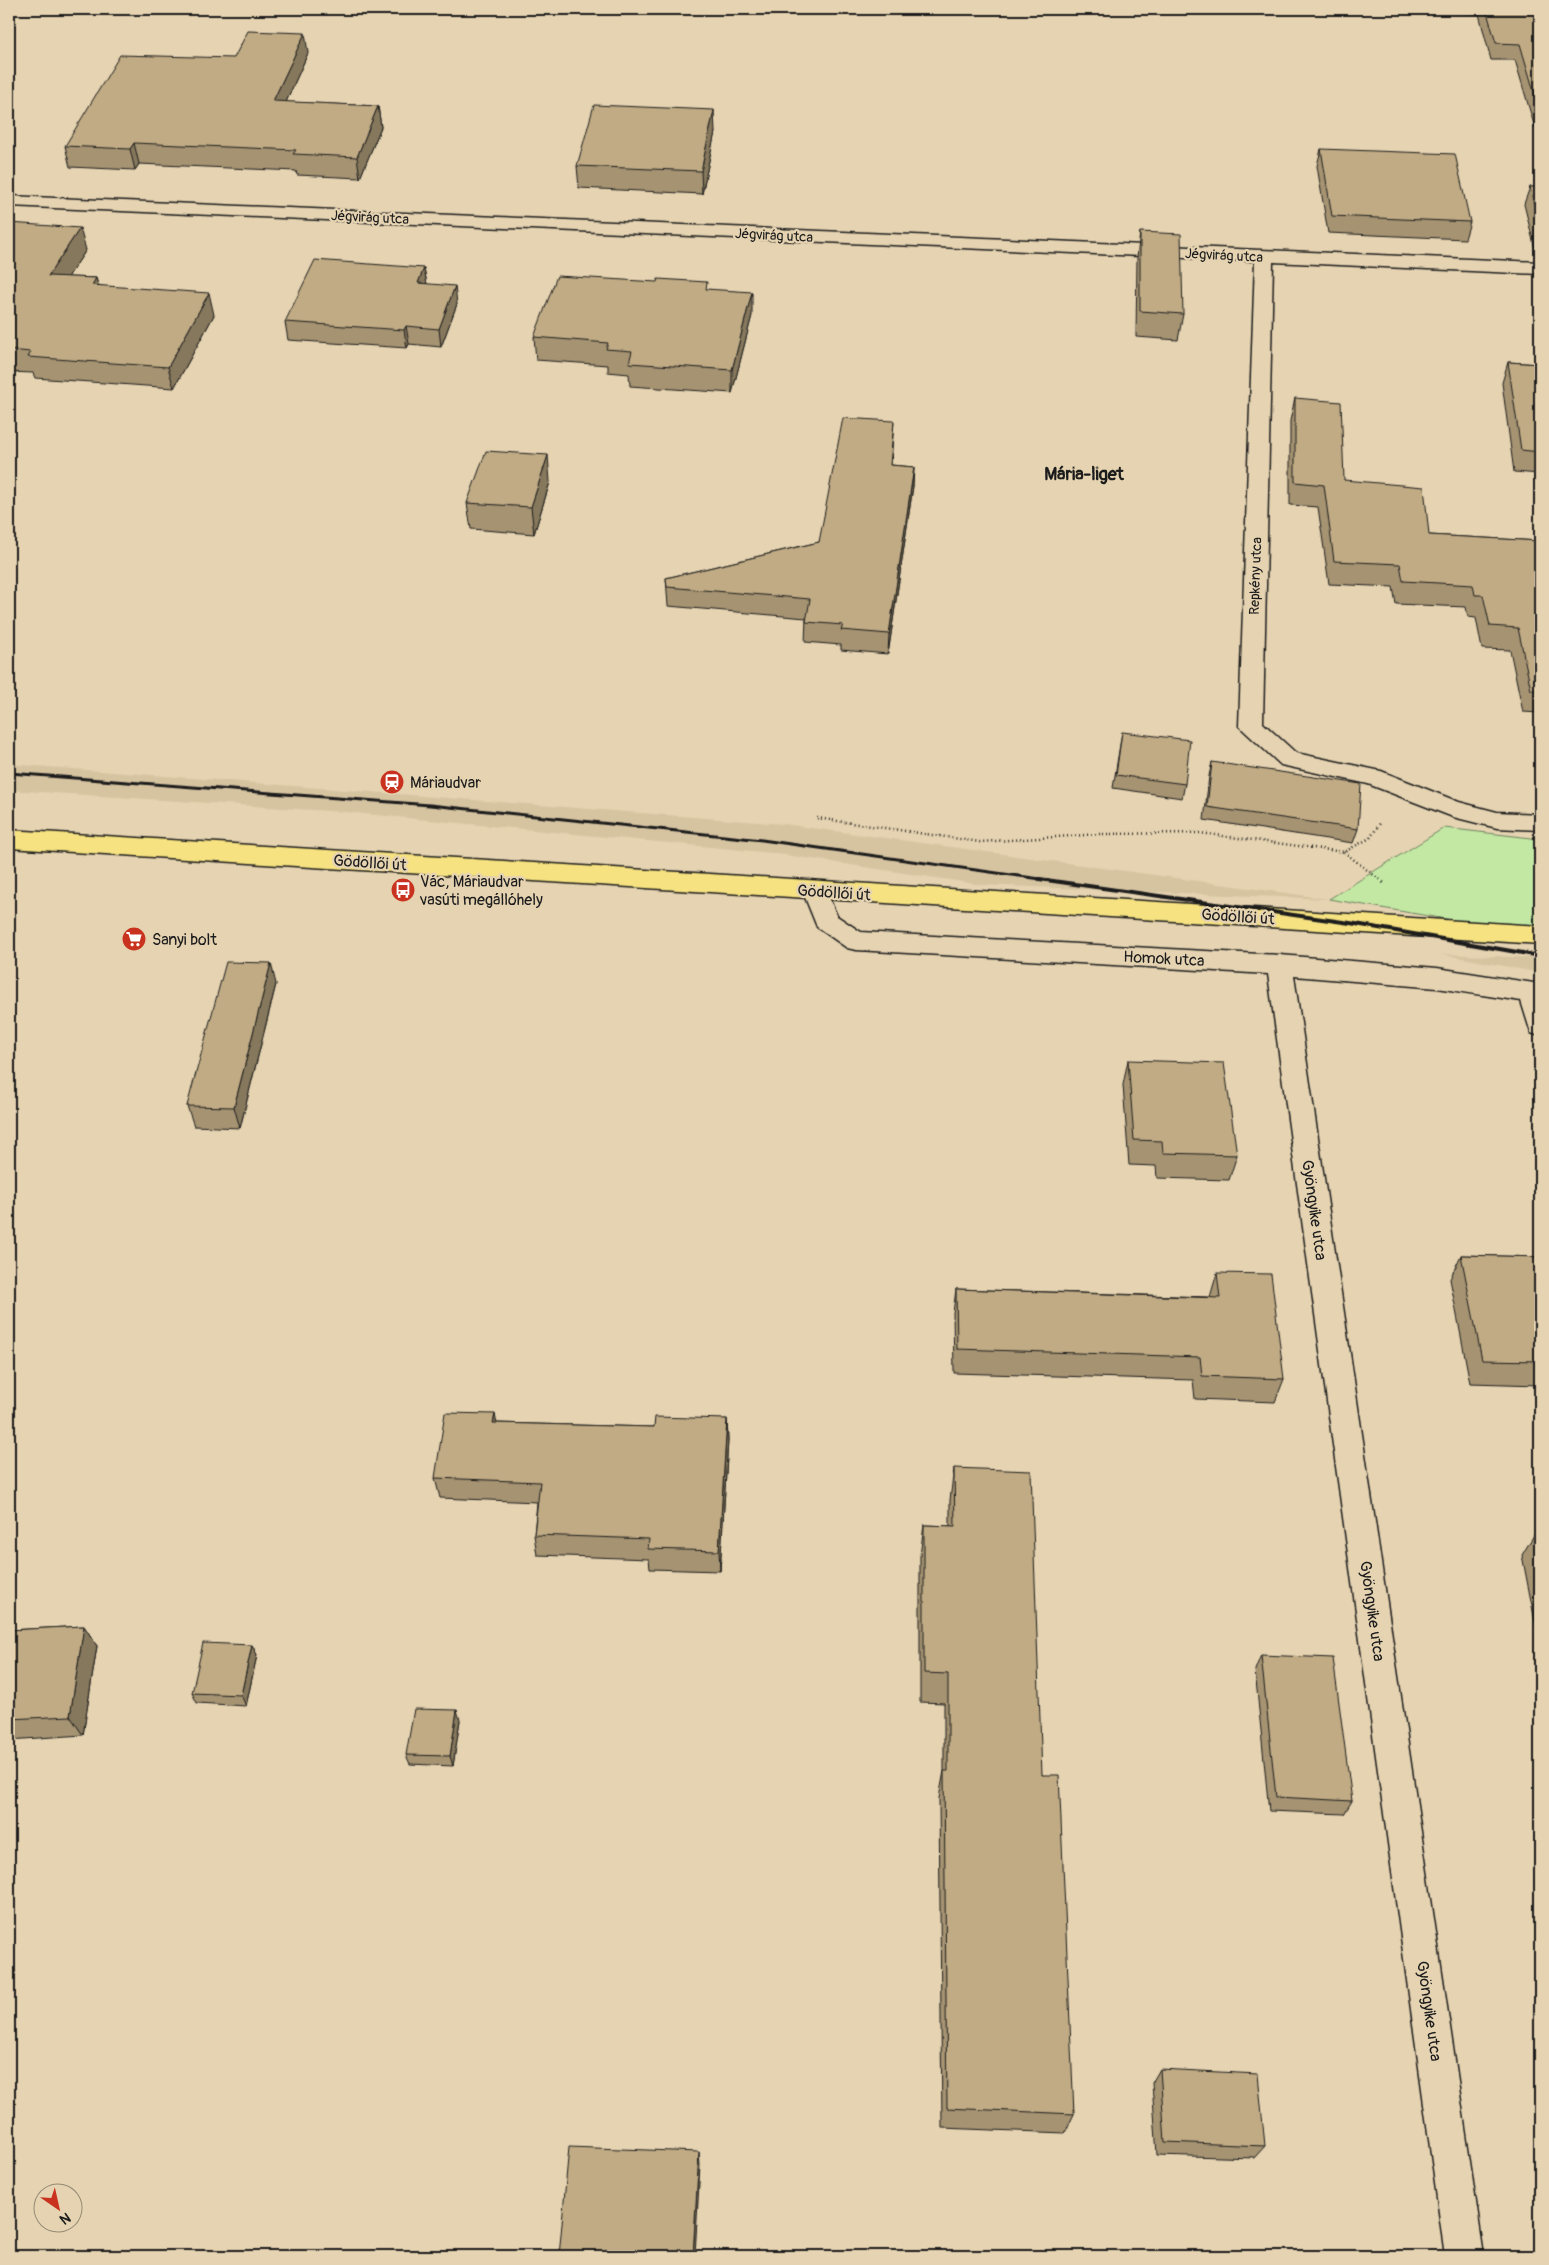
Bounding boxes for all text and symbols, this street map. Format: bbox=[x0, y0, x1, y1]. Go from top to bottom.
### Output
street label: Jégvirág utca bbox=[331, 207, 409, 228]
street label: Jégvirág utca bbox=[735, 225, 813, 246]
street label: Jégvirág utca bbox=[1185, 245, 1263, 266]
district label: Mária-liget bbox=[1044, 463, 1125, 486]
street label: Repkény utca bbox=[1246, 537, 1265, 615]
station icon: Máriaudvar bbox=[379, 769, 405, 795]
place label: Máriaudvar bbox=[410, 773, 481, 793]
street label: Gödöllői út bbox=[333, 850, 408, 876]
place label: Vác, Máriaudvar vasúti megállóhely bbox=[419, 872, 543, 910]
bus stop icon: Vác, Máriaudvar vasúti megállóhely bbox=[390, 877, 416, 903]
street label: Gödöllői út bbox=[797, 880, 872, 906]
street label: Gödöllői út bbox=[1201, 904, 1276, 930]
supermarket icon: Sanyi bolt bbox=[121, 926, 147, 952]
place label: Sanyi bolt bbox=[152, 930, 217, 950]
street label: Homok utca bbox=[1123, 947, 1205, 971]
street label: Gyöngyike utca bbox=[1297, 1159, 1331, 1262]
street label: Gyöngyike utca bbox=[1355, 1560, 1389, 1663]
street label: Gyöngyike utca bbox=[1412, 1960, 1446, 2063]
north arrow bbox=[32, 2182, 82, 2232]
text: N bbox=[56, 2209, 74, 2228]

